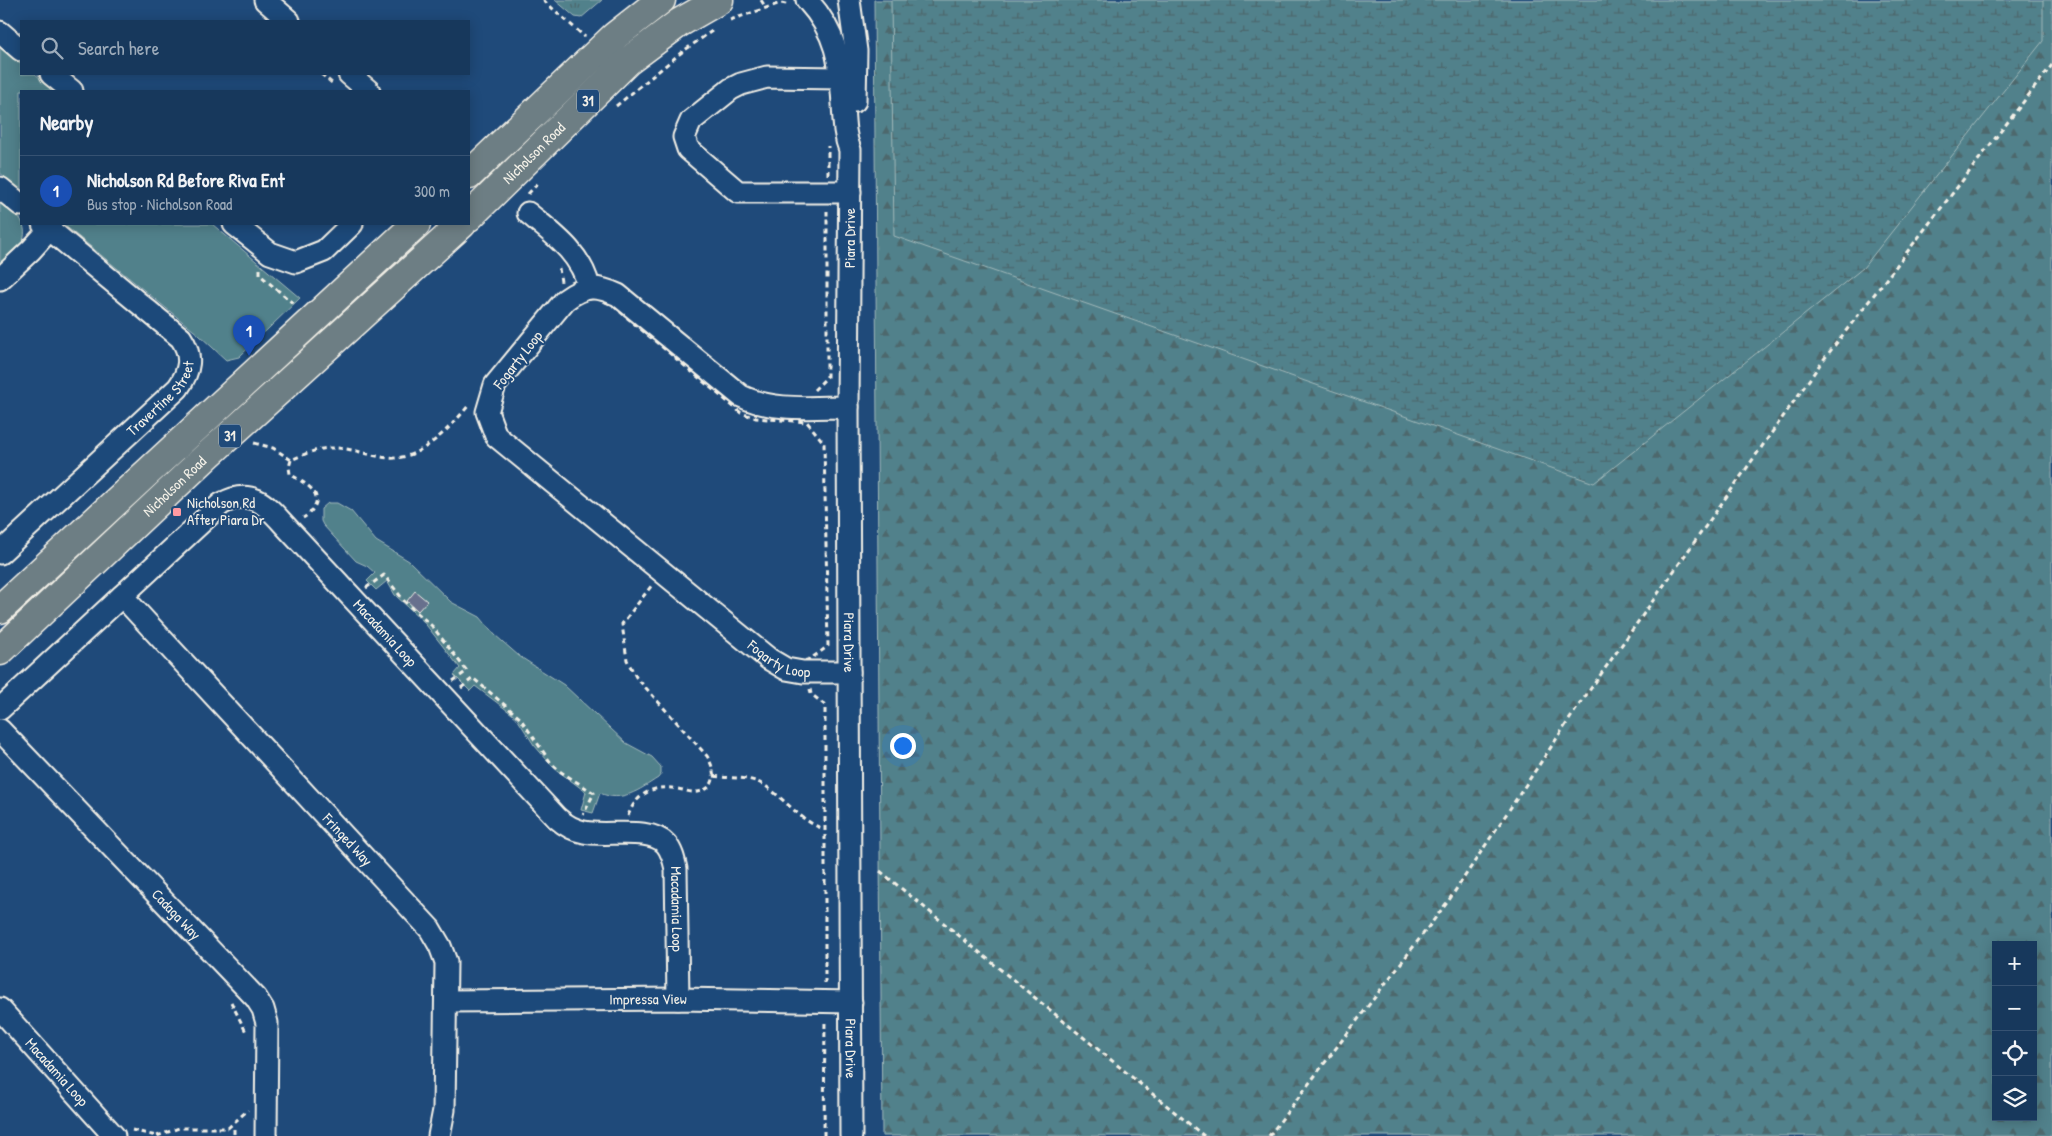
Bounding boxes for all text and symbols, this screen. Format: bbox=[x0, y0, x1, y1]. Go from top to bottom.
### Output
search box bbox=[20, 20, 470, 75]
icon: search bbox=[38, 34, 66, 62]
text: Search here bbox=[78, 35, 159, 61]
road number: 31 bbox=[577, 90, 599, 112]
text: Nearby bbox=[40, 108, 93, 137]
street label: Nicholson Road bbox=[498, 117, 570, 188]
text: Nicholson Rd Before Riva Ent bbox=[87, 167, 285, 193]
text: 1 bbox=[53, 180, 59, 202]
text: 300 m bbox=[414, 180, 450, 202]
text: Bus stop · Nicholson Road bbox=[87, 193, 232, 215]
street label: Piara Drive bbox=[839, 208, 860, 268]
pin: 1 bbox=[233, 315, 265, 356]
street label: Fogarty Loop bbox=[487, 326, 547, 394]
street label: Travertine Street bbox=[122, 359, 199, 441]
road number: 31 bbox=[219, 424, 241, 448]
street label: Nicholson Road bbox=[138, 451, 211, 521]
place label: Nicholson Rd After Piara Dr bbox=[187, 492, 265, 530]
marker: Nicholson Rd After Piara Dr bbox=[171, 506, 183, 518]
street label: Macadamia Loop bbox=[349, 594, 423, 672]
street label: Piara Drive bbox=[839, 613, 860, 673]
street label: Fogarty Loop bbox=[743, 634, 811, 682]
your location bbox=[890, 733, 916, 759]
street label: Fringed Way bbox=[317, 808, 378, 870]
street label: Macadamia Loop bbox=[666, 866, 688, 952]
street label: Cadaga Way bbox=[147, 884, 206, 944]
map controls bbox=[1992, 941, 2037, 1121]
button: + bbox=[1992, 941, 2037, 986]
button: − bbox=[1992, 986, 2037, 1031]
street label: Impressa View bbox=[609, 988, 687, 1010]
street label: Piara Drive bbox=[841, 1019, 862, 1079]
button: locate bbox=[1992, 1031, 2037, 1076]
street label: Macadamia Loop bbox=[21, 1033, 94, 1111]
button: layers bbox=[1992, 1076, 2037, 1121]

